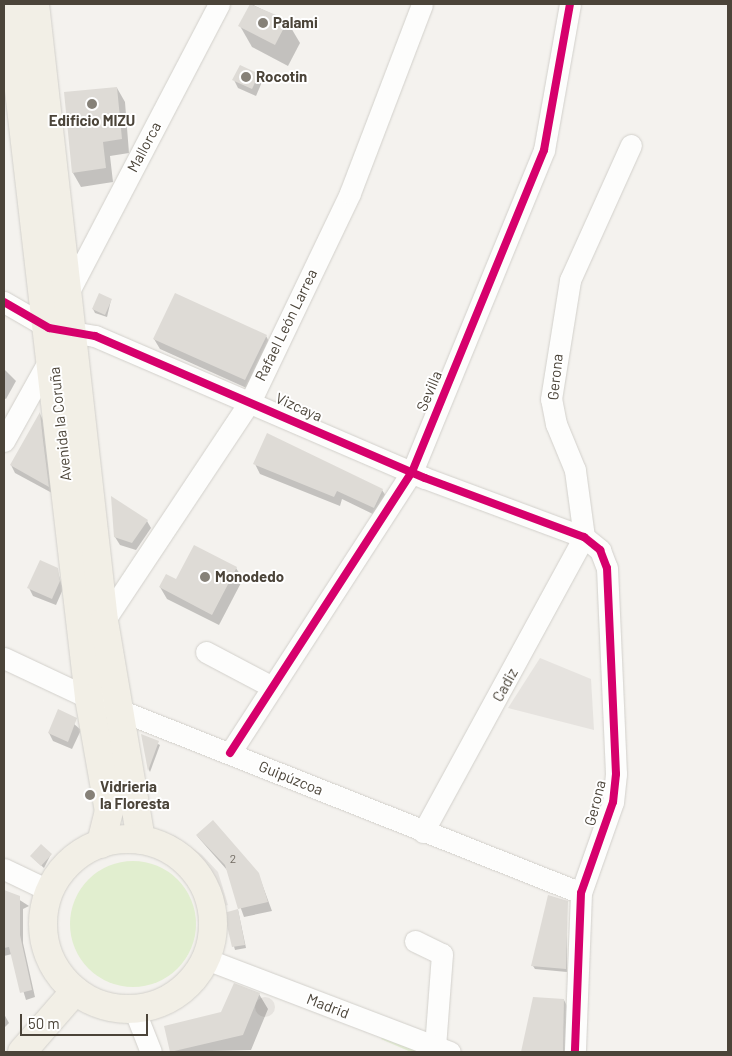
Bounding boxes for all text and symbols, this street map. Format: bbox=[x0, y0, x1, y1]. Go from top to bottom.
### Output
place label: Palami bbox=[273, 14, 318, 32]
marker: Palami bbox=[257, 17, 269, 29]
place label: Rocotin bbox=[256, 68, 307, 86]
marker: Rocotin bbox=[240, 71, 252, 83]
marker: Edificio MIZU bbox=[86, 98, 98, 110]
place label: Edificio MIZU bbox=[49, 112, 135, 130]
street label: Mallorca bbox=[123, 119, 165, 175]
street label: Rafael León Larrea bbox=[251, 266, 321, 384]
street label: Gerona bbox=[544, 353, 566, 401]
street label: Avenida la Coruña bbox=[45, 366, 75, 482]
street label: Sevilla bbox=[412, 368, 446, 414]
street label: Vizcaya bbox=[273, 389, 325, 425]
place label: Monodedo bbox=[215, 568, 284, 586]
marker: Monodedo bbox=[199, 571, 211, 583]
street label: Cadiz bbox=[489, 665, 521, 705]
street label: Guipúzcoa bbox=[256, 757, 326, 799]
place label: Vidrieria la Floresta bbox=[100, 777, 170, 812]
street label: Gerona bbox=[581, 778, 609, 828]
marker: Vidrieria la Floresta bbox=[84, 789, 96, 801]
house number: 2 bbox=[230, 852, 236, 866]
street label: Madrid bbox=[304, 990, 352, 1022]
scale bar bbox=[22, 1004, 150, 1036]
text: 50 m bbox=[28, 1014, 60, 1032]

